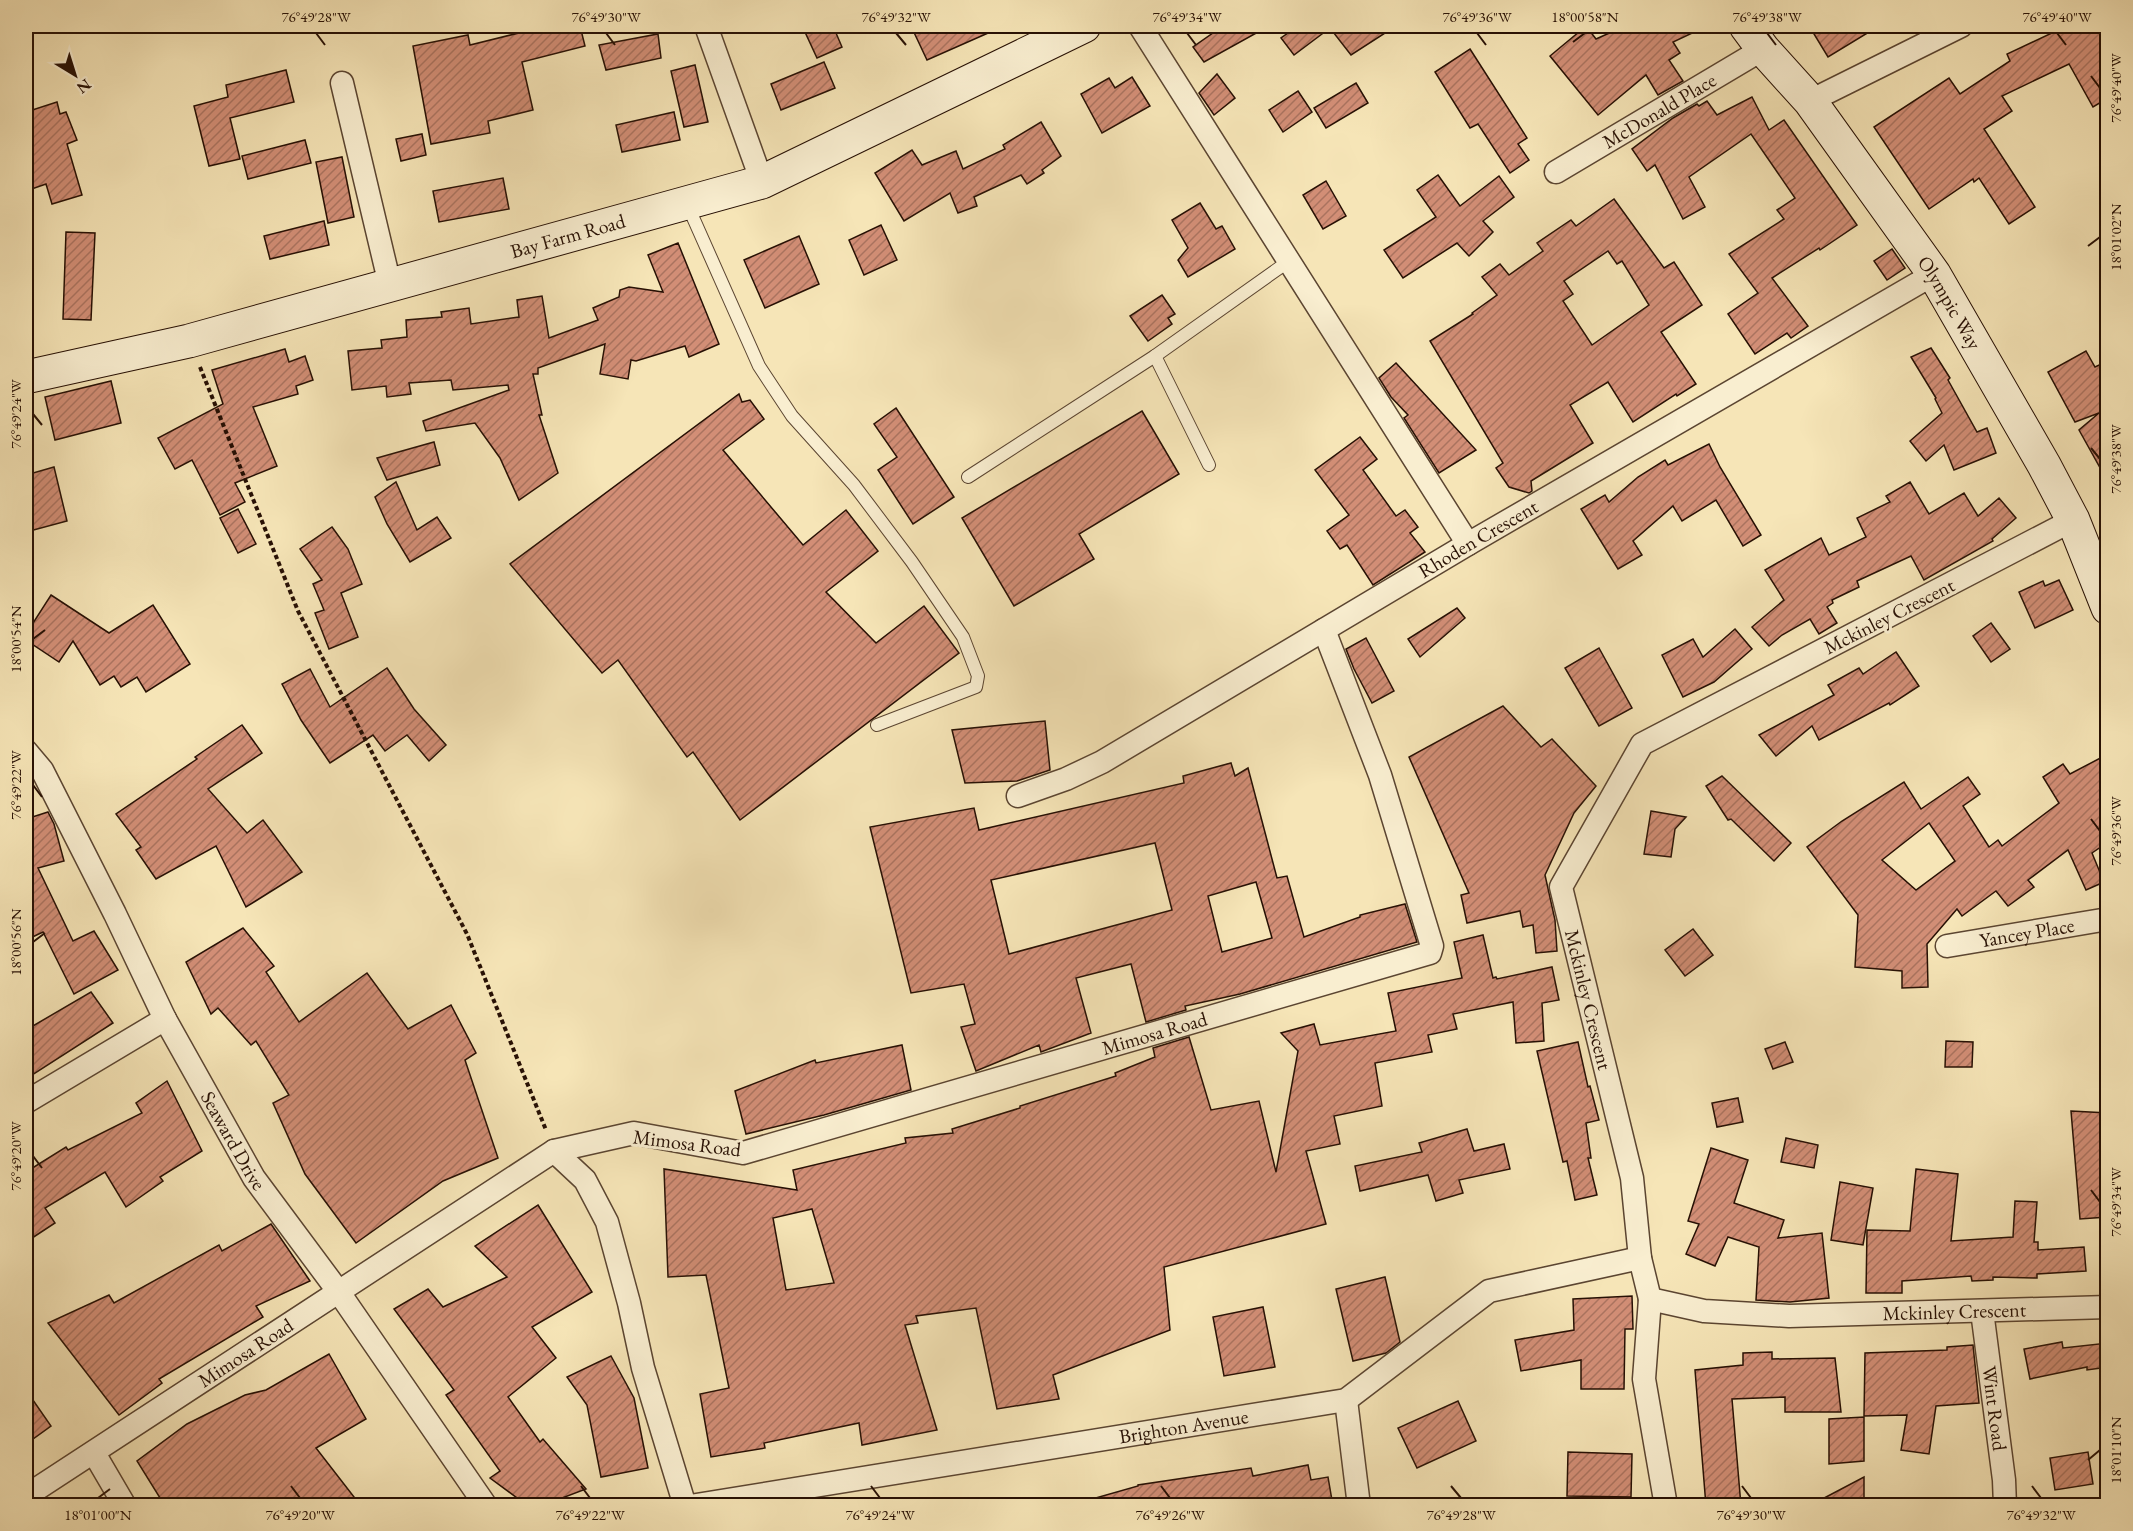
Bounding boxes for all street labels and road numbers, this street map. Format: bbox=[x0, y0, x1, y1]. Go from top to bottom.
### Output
street label: McDonald Place bbox=[1598, 67, 1721, 154]
street label: Bay Farm Road bbox=[507, 207, 629, 264]
street label: Olympic Way bbox=[1912, 250, 1988, 354]
street label: Rhoden Crescent bbox=[1413, 493, 1543, 584]
street label: Mckinley Crescent bbox=[1819, 572, 1959, 660]
street label: Yancey Place bbox=[1977, 912, 2076, 953]
street label: Mckinley Crescent bbox=[1559, 927, 1618, 1073]
street label: Mimosa Road bbox=[1099, 1005, 1211, 1061]
street label: Seaward Drive bbox=[195, 1086, 272, 1196]
street label: Mimosa Road bbox=[631, 1123, 743, 1163]
street label: Mckinley Crescent bbox=[1882, 1296, 2027, 1326]
street label: Mimosa Road bbox=[193, 1312, 299, 1393]
street label: Wint Road bbox=[1976, 1364, 2013, 1453]
street label: Brighton Avenue bbox=[1117, 1403, 1250, 1449]

